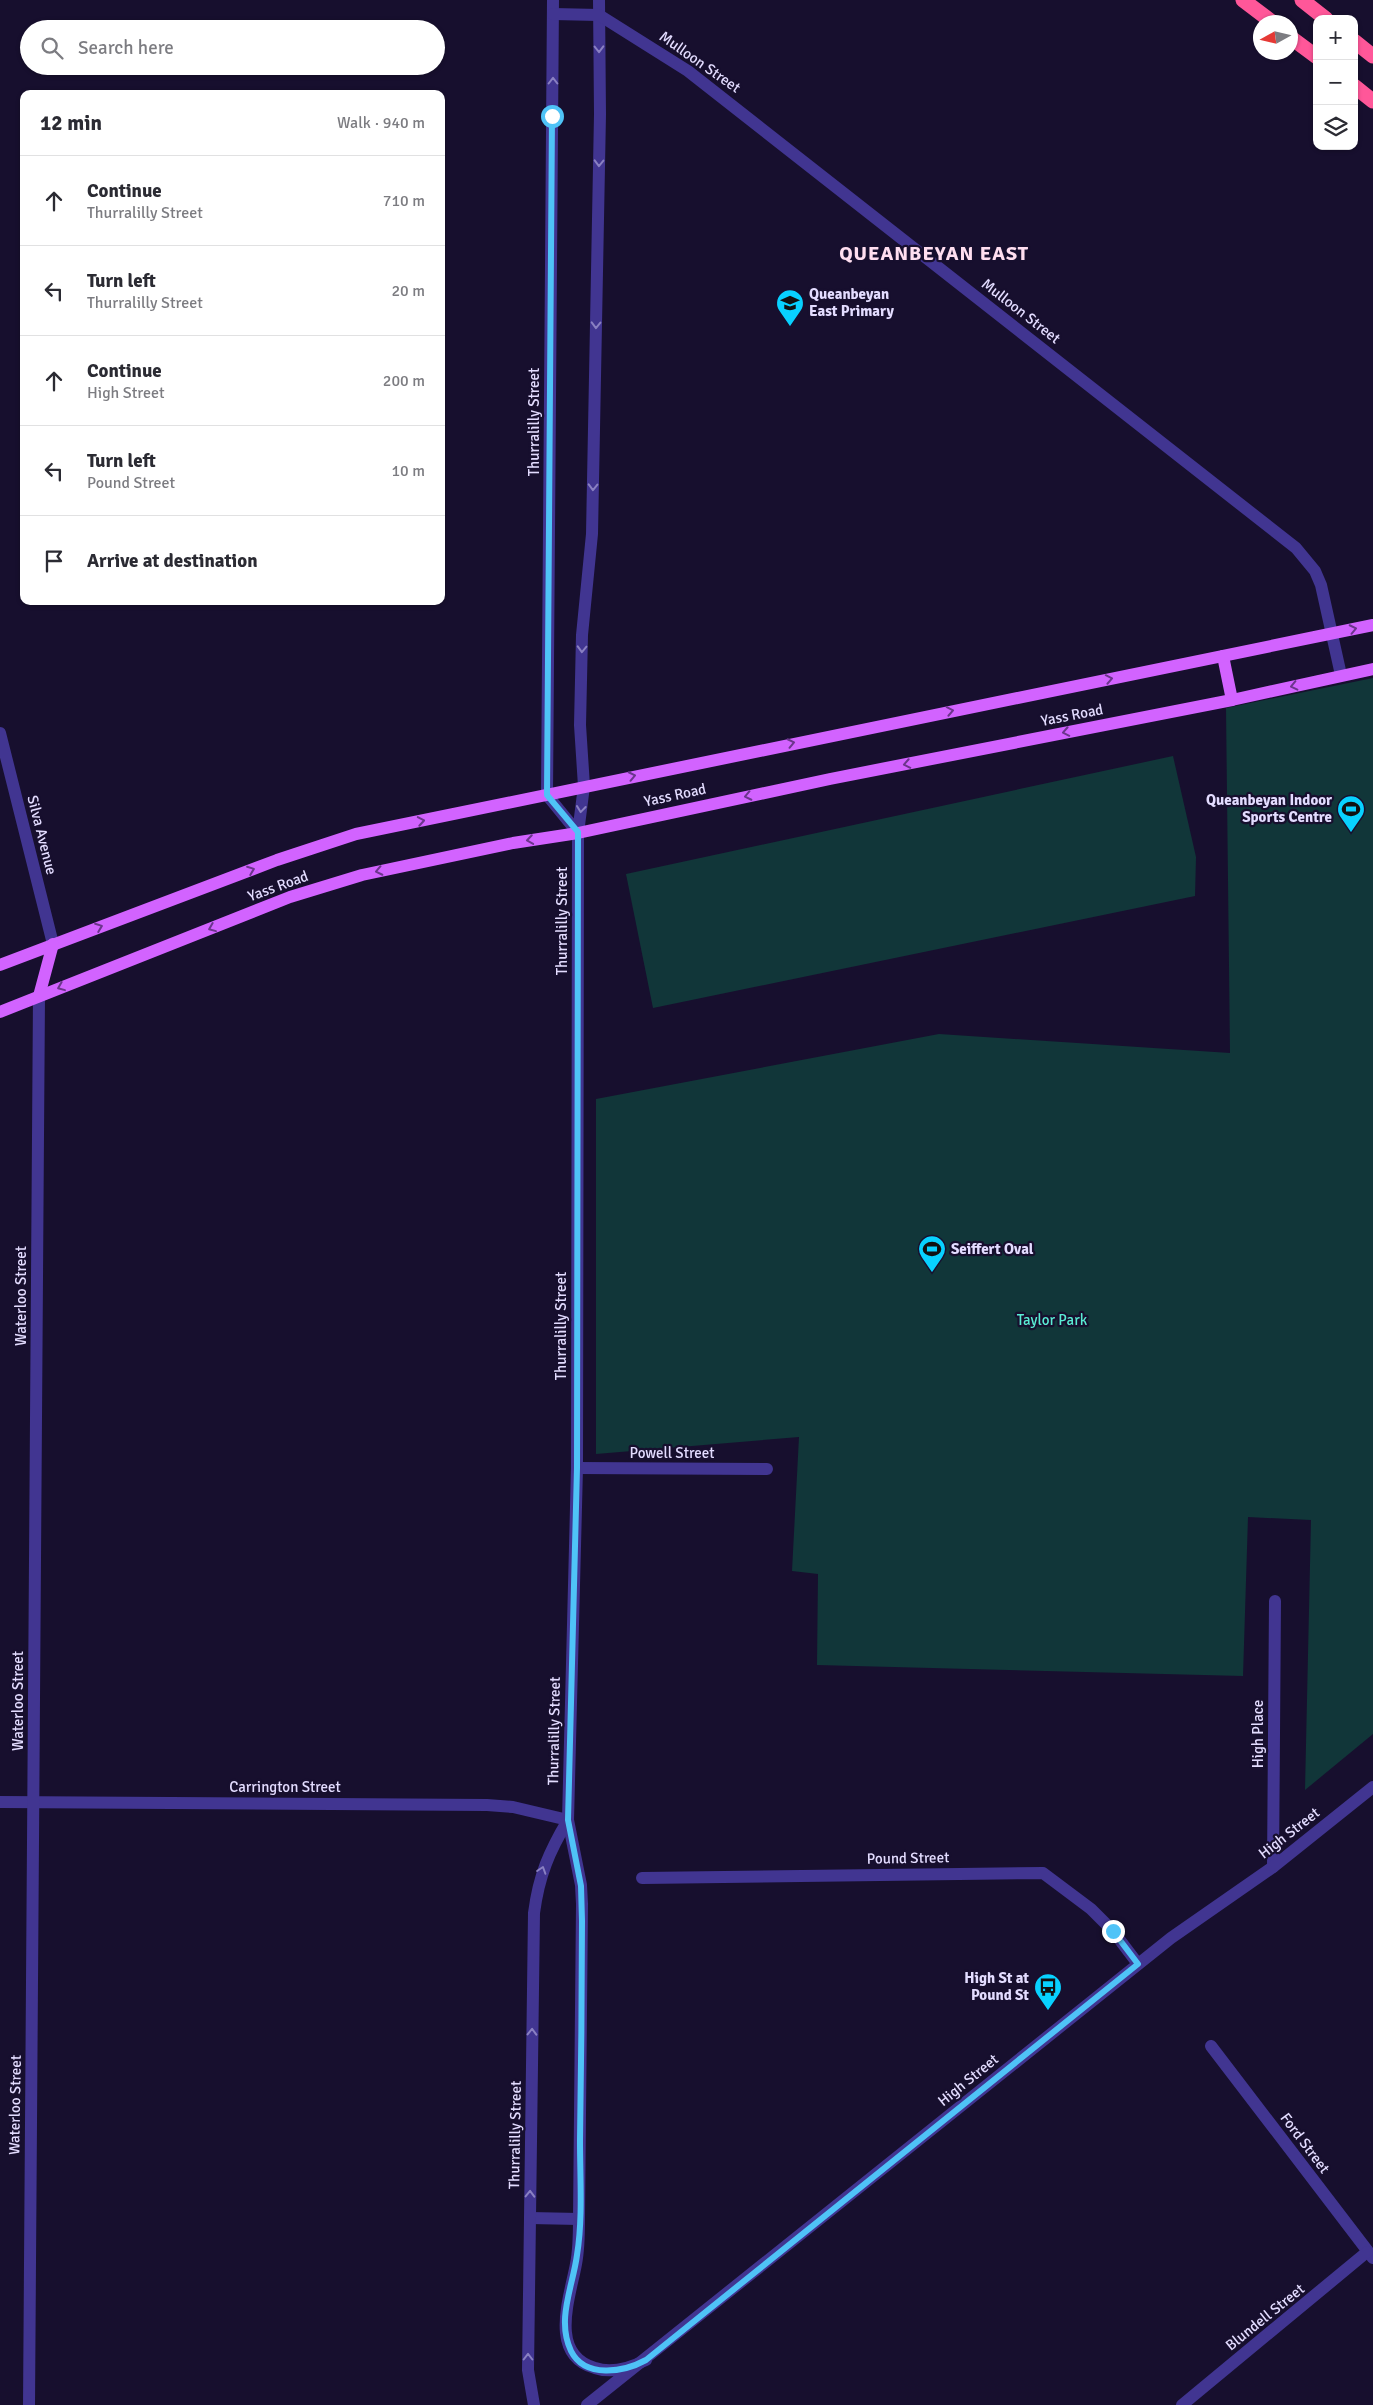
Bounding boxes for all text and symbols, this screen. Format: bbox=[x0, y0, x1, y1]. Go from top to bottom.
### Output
north arrow bbox=[1253, 15, 1298, 60]
map controls bbox=[1313, 15, 1358, 150]
button: + bbox=[1313, 15, 1358, 60]
search box bbox=[20, 20, 445, 75]
street label: Mulloon Street bbox=[656, 27, 744, 97]
icon: search bbox=[38, 34, 66, 62]
text: Search here bbox=[78, 36, 174, 60]
one-way arrow bbox=[594, 45, 604, 53]
button: − bbox=[1313, 60, 1358, 105]
one-way arrow bbox=[548, 77, 558, 84]
route start bbox=[541, 105, 564, 128]
button: layers bbox=[1313, 105, 1358, 150]
text: 12 min bbox=[40, 110, 102, 136]
text: Walk · 940 m bbox=[337, 113, 425, 133]
one-way arrow bbox=[594, 159, 604, 167]
text: Continue bbox=[87, 179, 162, 203]
icon: ahead bbox=[40, 187, 68, 215]
text: 710 m bbox=[383, 191, 425, 211]
text: Thurralilly Street bbox=[87, 203, 203, 223]
district label: QUEANBEYAN EAST bbox=[839, 241, 1029, 266]
text: Turn left bbox=[87, 269, 156, 293]
street label: Mulloon Street bbox=[978, 275, 1064, 347]
icon: left bbox=[40, 277, 68, 305]
text: 20 m bbox=[391, 281, 425, 301]
place label: Queanbeyan East Primary bbox=[809, 285, 894, 320]
school or university icon: Queanbeyan East Primary bbox=[775, 288, 805, 327]
text: Thurralilly Street bbox=[87, 293, 203, 313]
one-way arrow bbox=[591, 322, 601, 329]
text: Continue bbox=[87, 359, 162, 383]
icon: ahead bbox=[40, 367, 68, 395]
street label: Thurralilly Street bbox=[525, 368, 543, 476]
text: 200 m bbox=[383, 371, 425, 391]
text: High Street bbox=[87, 383, 165, 403]
text: Turn left bbox=[87, 449, 156, 473]
icon: left bbox=[40, 457, 68, 485]
text: 10 m bbox=[391, 461, 425, 481]
text: Pound Street bbox=[87, 473, 175, 493]
one-way arrow bbox=[588, 484, 598, 492]
icon: arrive bbox=[40, 547, 68, 575]
text: Arrive at destination bbox=[87, 549, 258, 573]
one-way arrow bbox=[1348, 624, 1357, 635]
one-way arrow bbox=[576, 646, 587, 654]
one-way arrow bbox=[1105, 674, 1114, 685]
one-way arrow bbox=[1289, 680, 1298, 691]
street label: Yass Road bbox=[1039, 700, 1105, 730]
one-way arrow bbox=[945, 706, 954, 717]
one-way arrow bbox=[1062, 727, 1071, 737]
one-way arrow bbox=[786, 738, 795, 749]
one-way arrow bbox=[902, 758, 911, 768]
one-way arrow bbox=[627, 772, 636, 782]
street label: Yass Road bbox=[642, 780, 708, 810]
one-way arrow bbox=[744, 790, 753, 801]
place label: Queanbeyan Indoor Sports Centre bbox=[1206, 791, 1332, 826]
street label: Silva Avenue bbox=[23, 793, 61, 877]
sports icon: Queanbeyan Indoor Sports Centre bbox=[1336, 794, 1366, 833]
one-way arrow bbox=[576, 806, 587, 814]
one-way arrow bbox=[416, 816, 425, 826]
one-way arrow bbox=[526, 835, 534, 845]
one-way arrow bbox=[375, 865, 384, 876]
one-way arrow bbox=[246, 866, 255, 876]
street label: Yass Road bbox=[245, 867, 311, 905]
street label: Thurralilly Street bbox=[553, 867, 571, 975]
one-way arrow bbox=[209, 922, 217, 932]
one-way arrow bbox=[94, 923, 103, 933]
one-way arrow bbox=[57, 981, 66, 992]
sports icon: Seiffert Oval bbox=[917, 1234, 947, 1273]
place label: Seiffert Oval bbox=[951, 1240, 1034, 1258]
street label: Waterloo Street bbox=[12, 1246, 30, 1346]
street label: Thurralilly Street bbox=[552, 1272, 570, 1380]
park label: Taylor Park bbox=[1017, 1311, 1088, 1329]
street label: Powell Street bbox=[630, 1444, 714, 1462]
street label: Waterloo Street bbox=[9, 1651, 27, 1751]
street label: Thurralilly Street bbox=[544, 1677, 564, 1785]
street label: High Place bbox=[1249, 1700, 1267, 1768]
street label: Carrington Street bbox=[229, 1778, 341, 1796]
street label: High Street bbox=[1255, 1804, 1323, 1862]
street label: Pound Street bbox=[867, 1848, 949, 1868]
one-way arrow bbox=[536, 1867, 546, 1875]
route end bbox=[1102, 1920, 1125, 1943]
place label: High St at Pound St bbox=[964, 1969, 1029, 2004]
bus stop icon: High St at Pound St bbox=[1033, 1972, 1063, 2011]
one-way arrow bbox=[527, 2028, 537, 2036]
street label: High Street bbox=[934, 2050, 1002, 2110]
street label: Waterloo Street bbox=[5, 2055, 25, 2155]
street label: Thurralilly Street bbox=[505, 2081, 525, 2189]
street label: Ford Street bbox=[1276, 2109, 1334, 2177]
one-way arrow bbox=[525, 2190, 535, 2198]
street label: Blundell Street bbox=[1222, 2280, 1308, 2354]
one-way arrow bbox=[523, 2353, 533, 2360]

